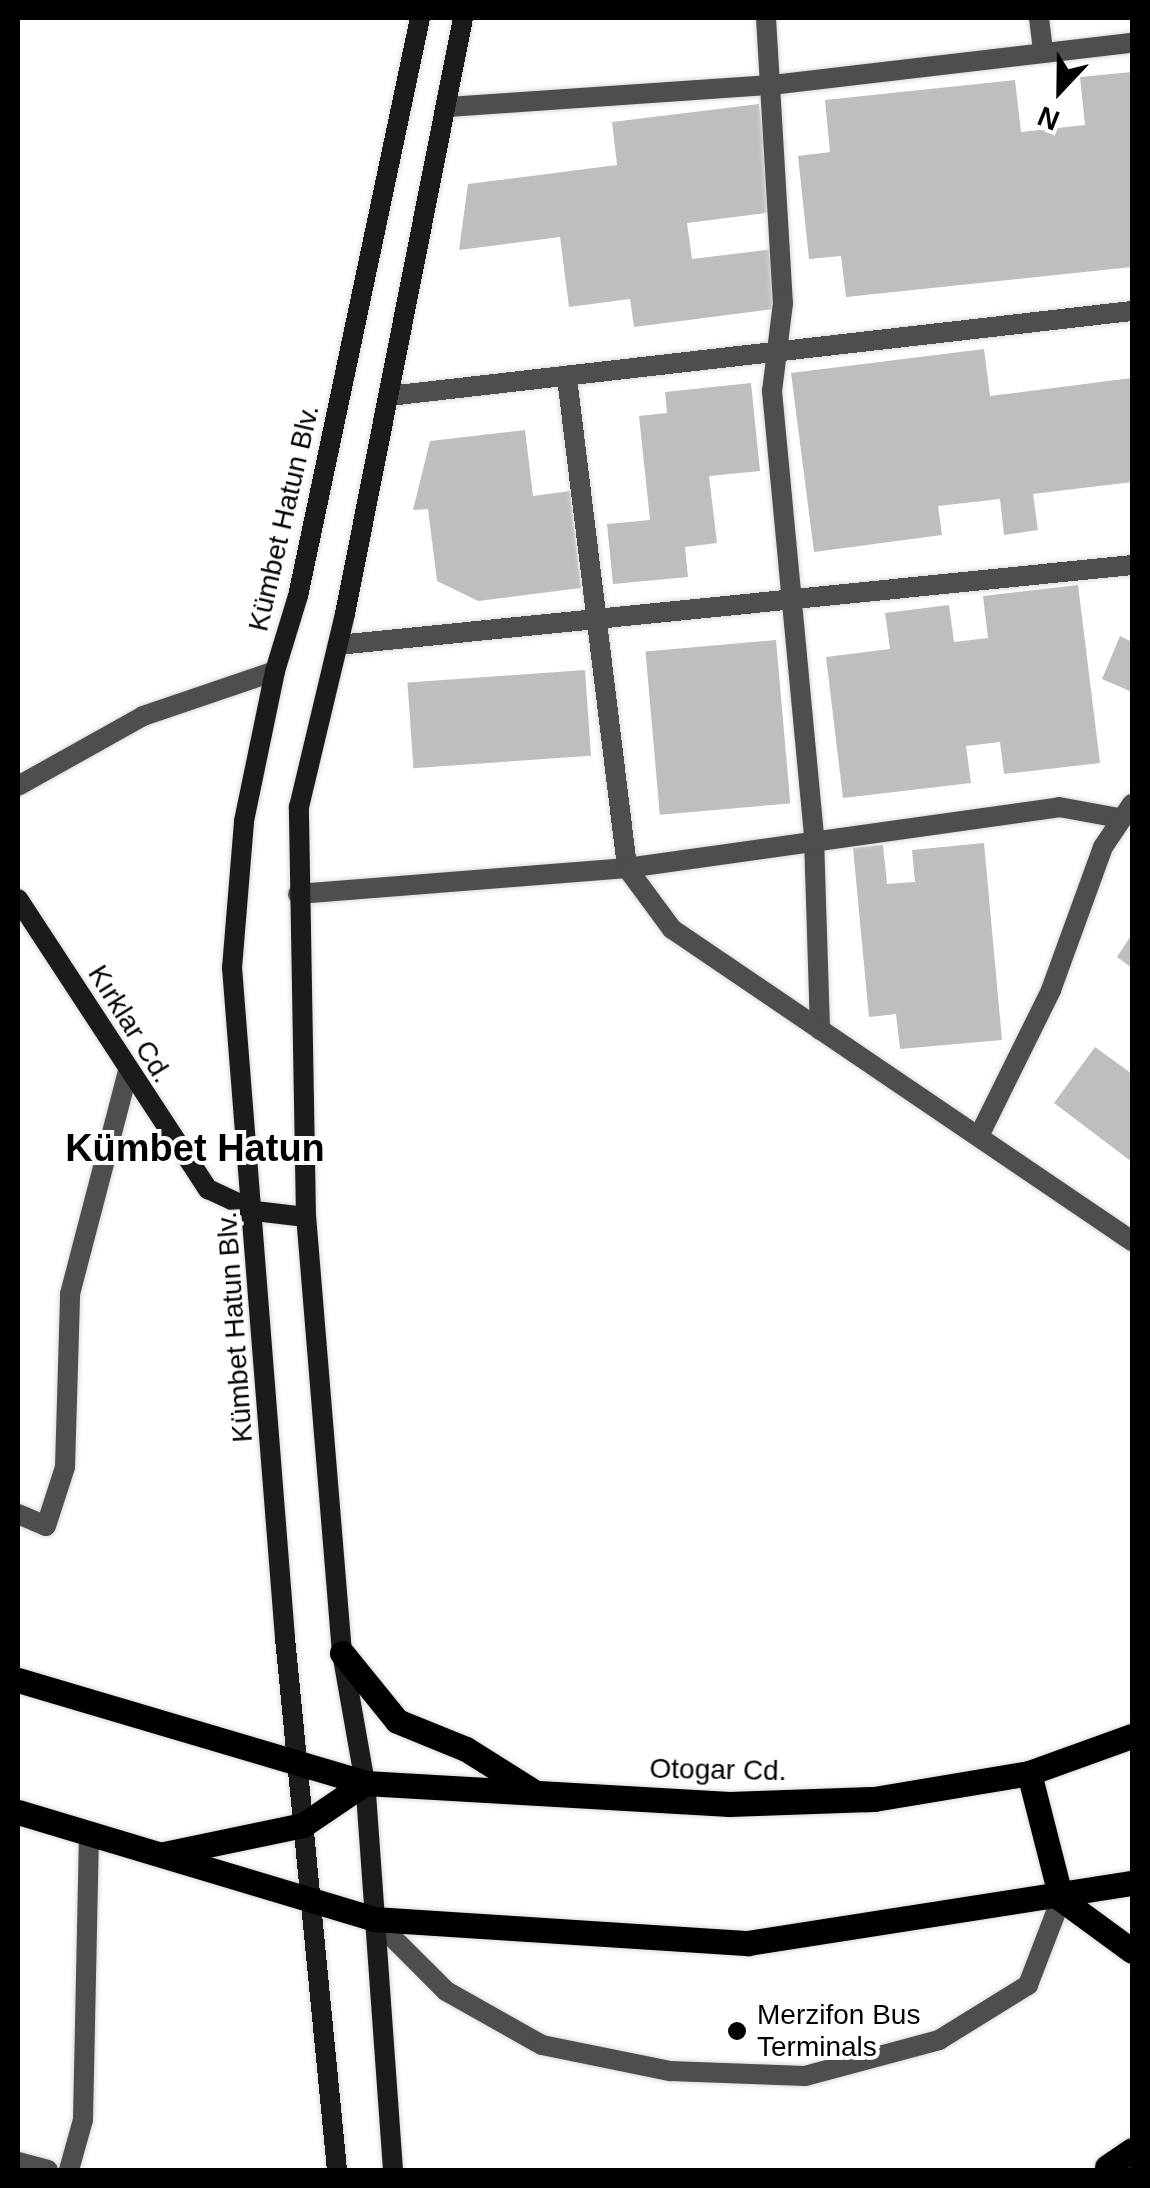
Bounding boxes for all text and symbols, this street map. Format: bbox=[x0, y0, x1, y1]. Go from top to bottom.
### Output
north arrow bbox=[1010, 40, 1110, 140]
text: N bbox=[1033, 100, 1064, 136]
street label: Kümbet Hatun Blv. bbox=[242, 402, 326, 634]
street label: Kırklar Cd. bbox=[81, 959, 179, 1089]
district label: Kümbet Hatun bbox=[65, 1126, 325, 1172]
street label: Kümbet Hatun Blv. bbox=[210, 1210, 260, 1444]
street label: Otogar Cd. bbox=[649, 1752, 787, 1788]
place label: Merzifon Bus Terminals bbox=[757, 1998, 920, 2064]
marker: Merzifon Bus Terminals bbox=[726, 2020, 748, 2042]

